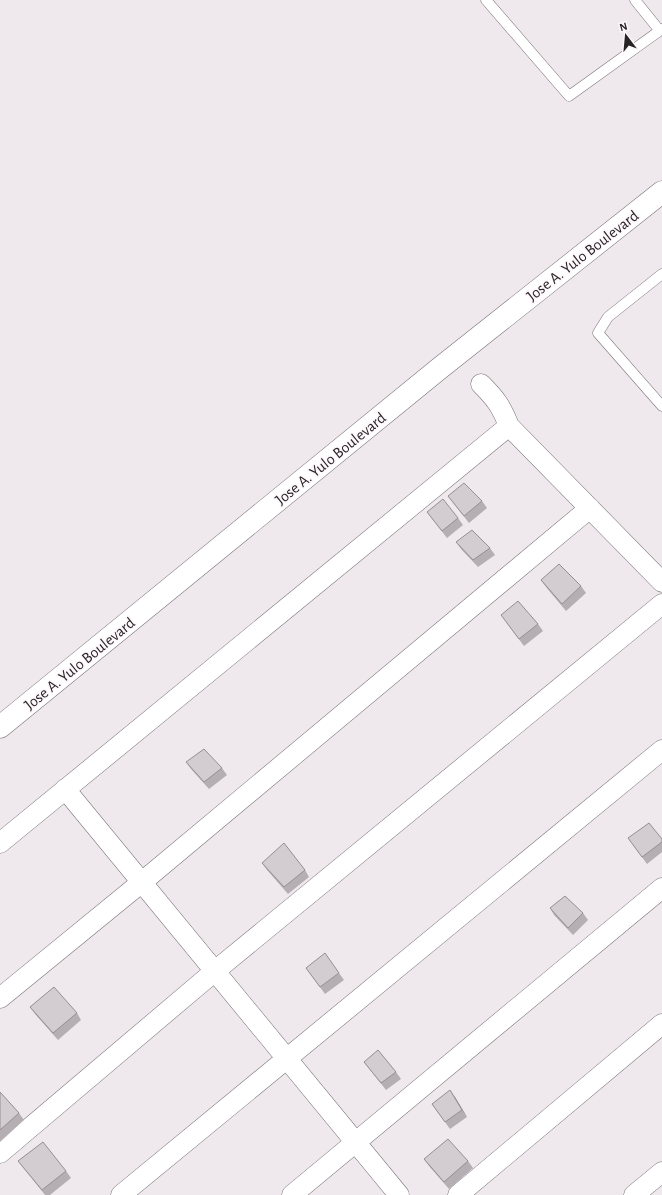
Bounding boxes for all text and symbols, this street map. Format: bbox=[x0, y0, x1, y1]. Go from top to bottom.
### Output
north arrow bbox=[606, 16, 646, 56]
text: N bbox=[618, 21, 629, 33]
street label: Jose A. Yulo Boulevard bbox=[524, 207, 642, 304]
street label: Jose A. Yulo Boulevard bbox=[272, 409, 389, 508]
street label: Jose A. Yulo Boulevard bbox=[21, 614, 138, 713]

